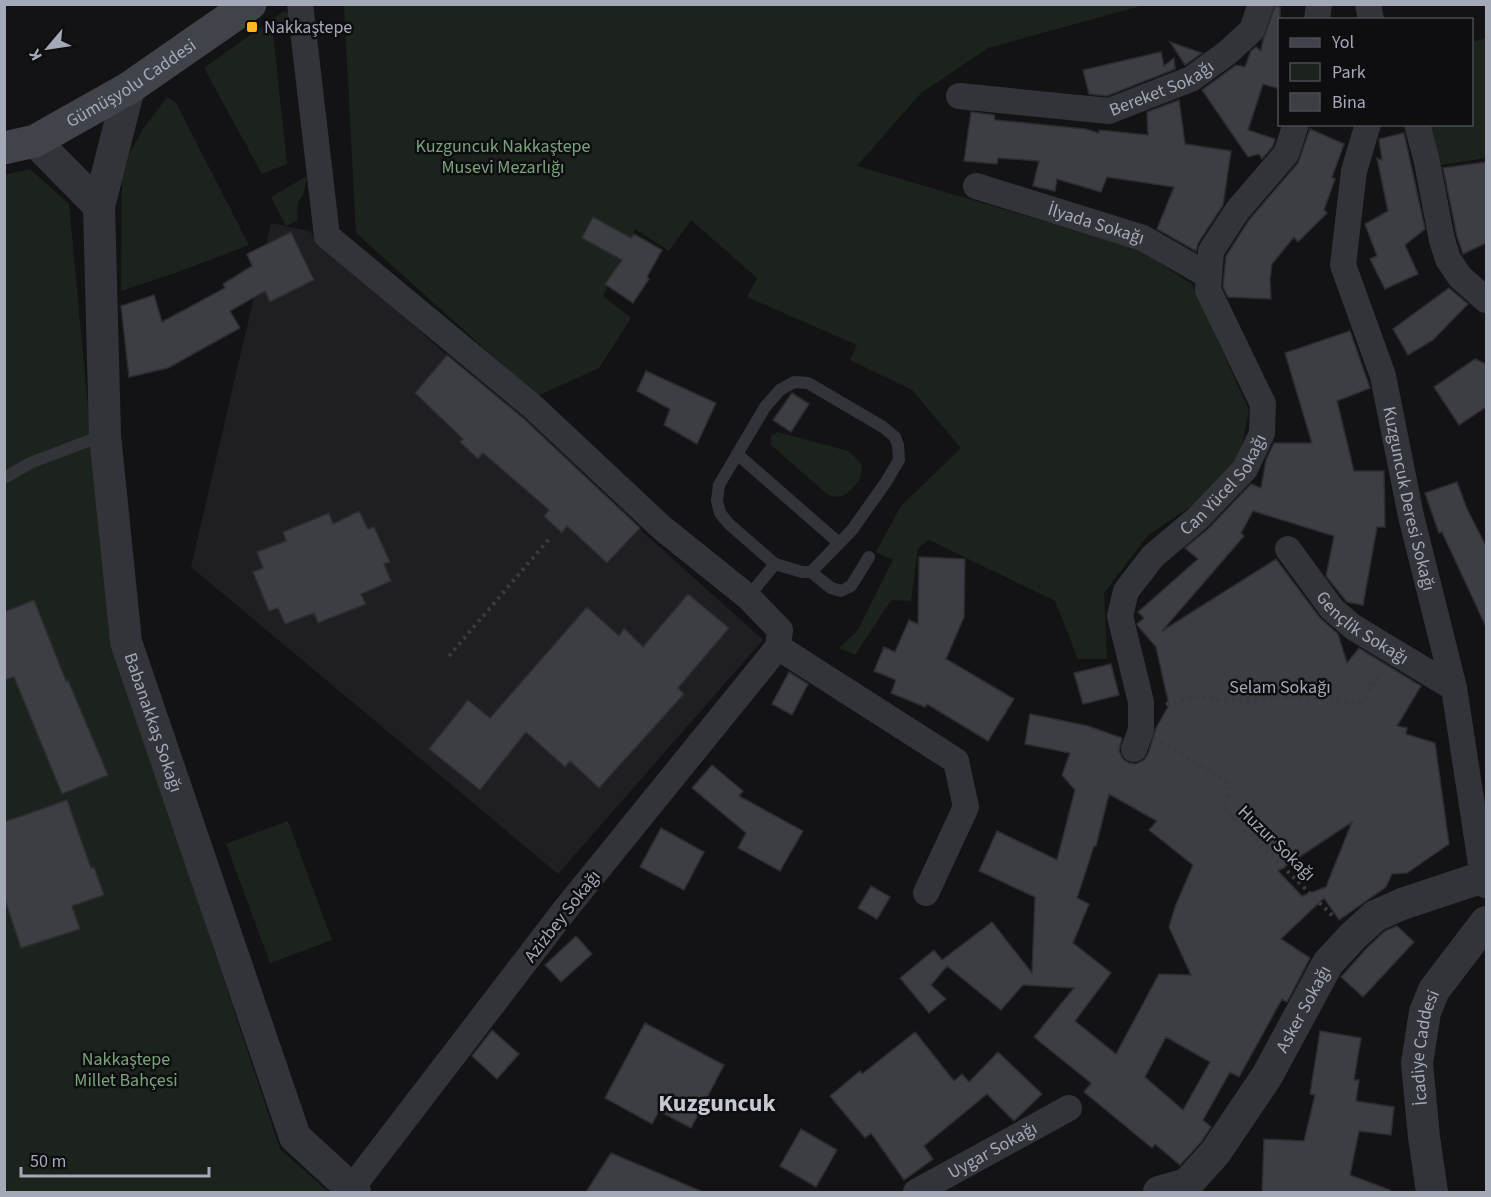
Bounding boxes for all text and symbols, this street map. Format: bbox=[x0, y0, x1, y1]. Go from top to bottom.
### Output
place label: Nakkaştepe bbox=[264, 15, 352, 40]
north arrow bbox=[18, 18, 78, 78]
legend bbox=[1278, 18, 1473, 126]
marker: Nakkaştepe bbox=[245, 20, 259, 34]
text: Yol bbox=[1331, 30, 1354, 55]
street label: Gümüşyolu Caddesi bbox=[62, 33, 201, 134]
text: K bbox=[24, 45, 48, 64]
street label: Bereket Sokağı bbox=[1106, 54, 1219, 123]
text: Park bbox=[1332, 60, 1366, 85]
text: Bina bbox=[1332, 90, 1366, 115]
park label: Kuzguncuk Nakkaştepe Musevi Mezarlığı bbox=[415, 134, 591, 180]
street label: İlyada Sokağı bbox=[1045, 197, 1148, 251]
street label: Kuzguncuk Deresi Sokağı bbox=[1376, 404, 1441, 594]
street label: Can Yücel Sokağı bbox=[1174, 430, 1273, 541]
street label: Gençlik Sokağı bbox=[1310, 586, 1413, 671]
street label: Babanakkaş Sokağı bbox=[118, 650, 188, 796]
street label: Selam Sokağı bbox=[1229, 675, 1331, 700]
street label: Huzur Sokağı bbox=[1232, 800, 1321, 887]
street label: Azizbey Sokağı bbox=[518, 865, 606, 968]
street label: Asker Sokağı bbox=[1270, 961, 1337, 1057]
street label: İcadiye Caddesi bbox=[1405, 986, 1446, 1107]
park label: Nakkaştepe Millet Bahçesi bbox=[74, 1047, 178, 1093]
district label: Kuzguncuk bbox=[658, 1086, 776, 1121]
street label: Uygar Sokağı bbox=[943, 1116, 1042, 1185]
scale bar bbox=[21, 1140, 208, 1178]
text: 50 m bbox=[30, 1149, 66, 1174]

